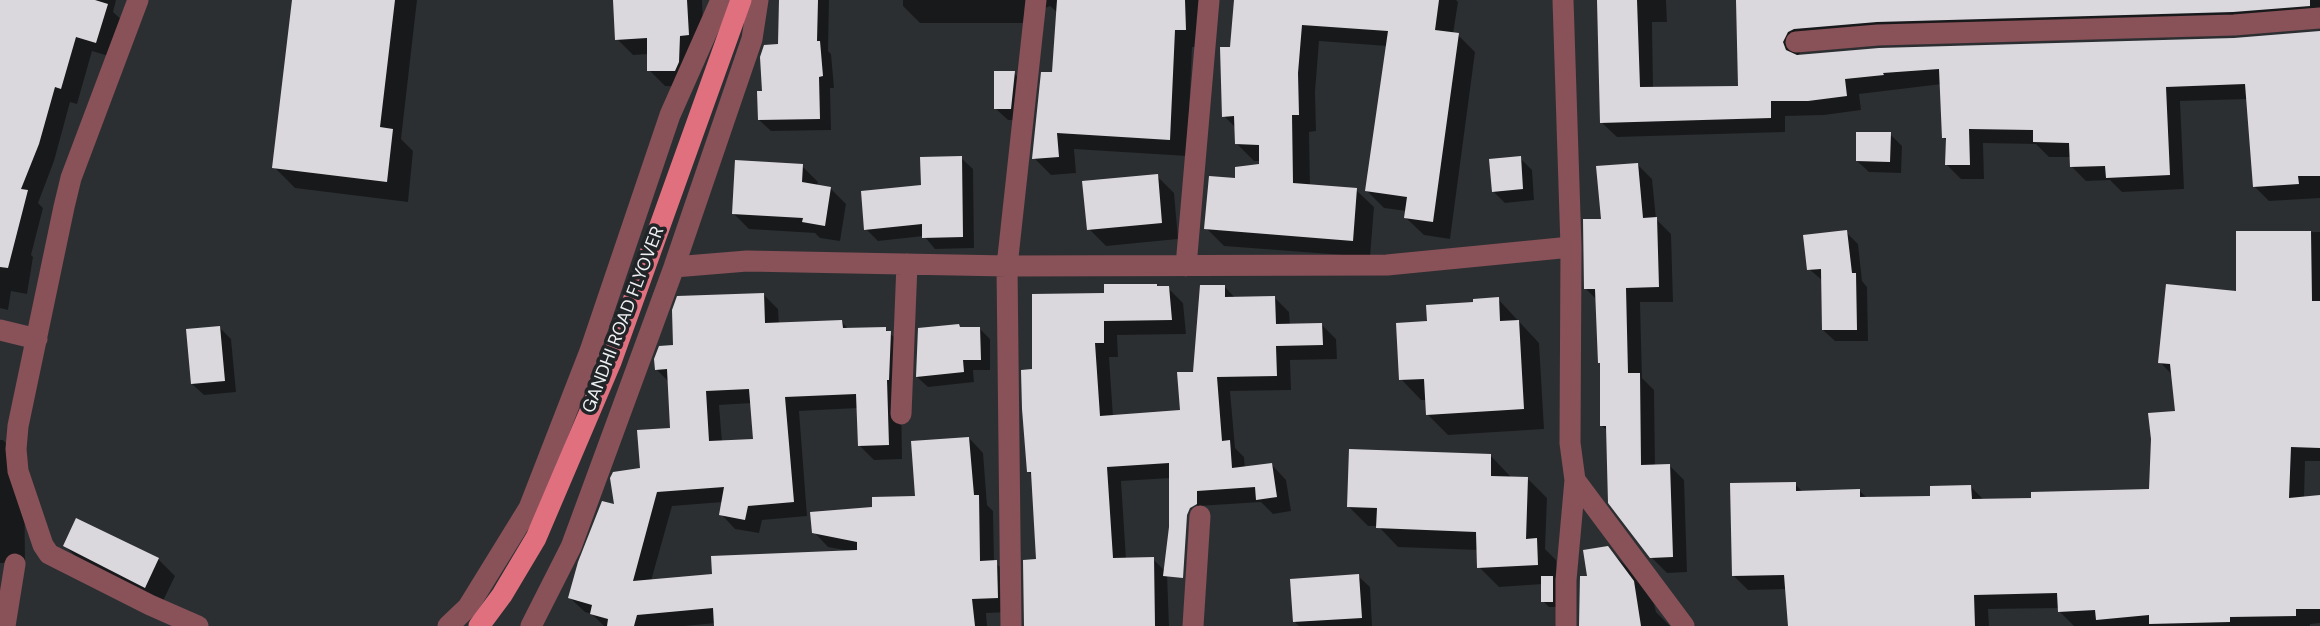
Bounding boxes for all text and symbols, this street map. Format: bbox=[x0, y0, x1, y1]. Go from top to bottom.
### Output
street label: GANDHI ROAD FLYOVER bbox=[578, 224, 670, 416]

